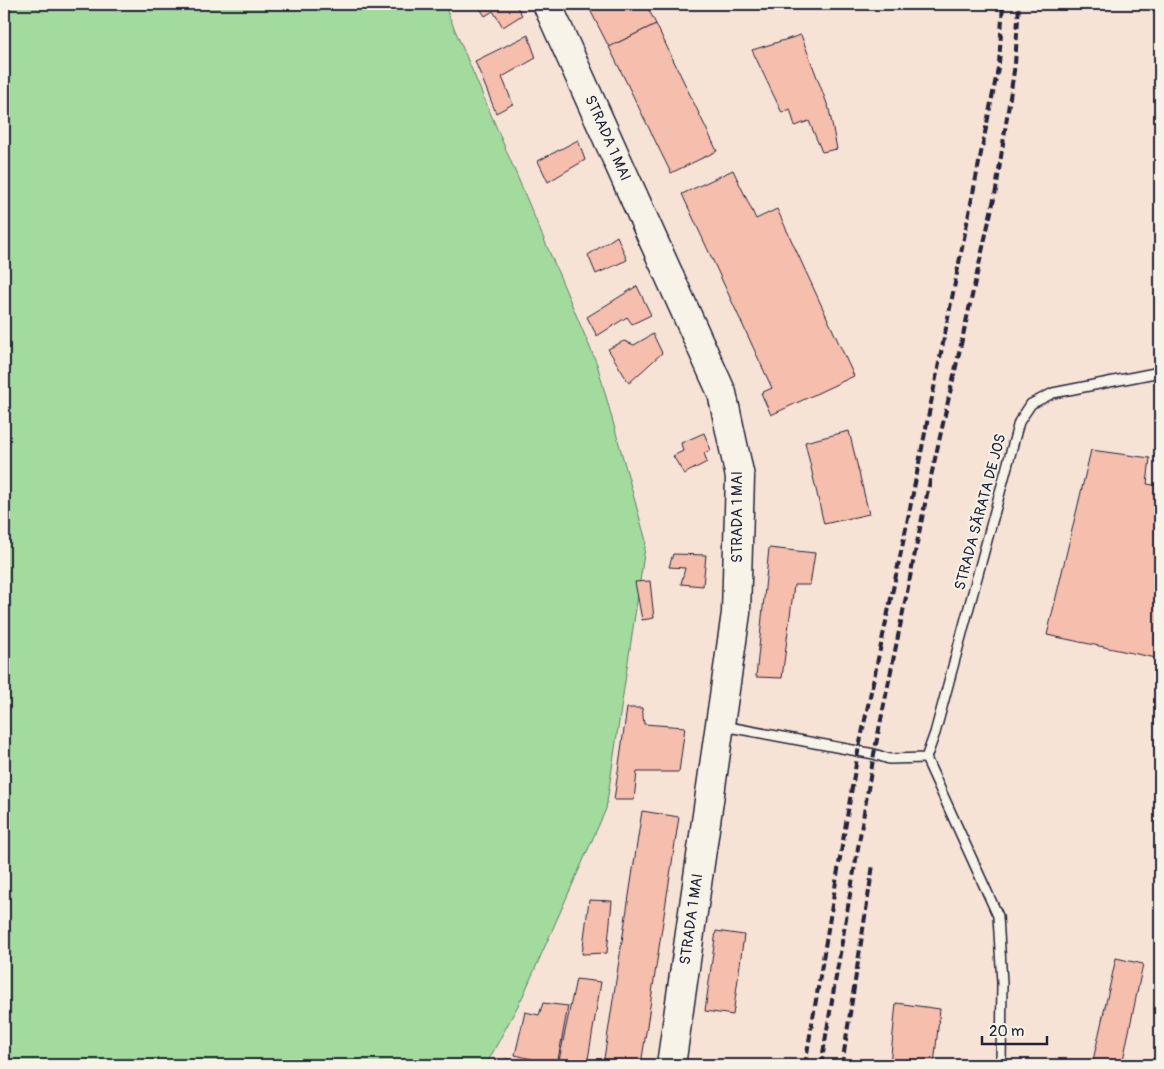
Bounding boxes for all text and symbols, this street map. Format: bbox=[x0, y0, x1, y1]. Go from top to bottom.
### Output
street label: STRADA 1 MAI bbox=[580, 92, 635, 184]
street label: STRADA SĂRATA DE JOS bbox=[951, 432, 1010, 592]
street label: STRADA 1 MAI bbox=[728, 471, 747, 563]
street label: STRADA 1 MAI bbox=[676, 872, 707, 966]
scale bar bbox=[982, 1014, 1046, 1046]
text: 20 m bbox=[989, 1022, 1024, 1041]

